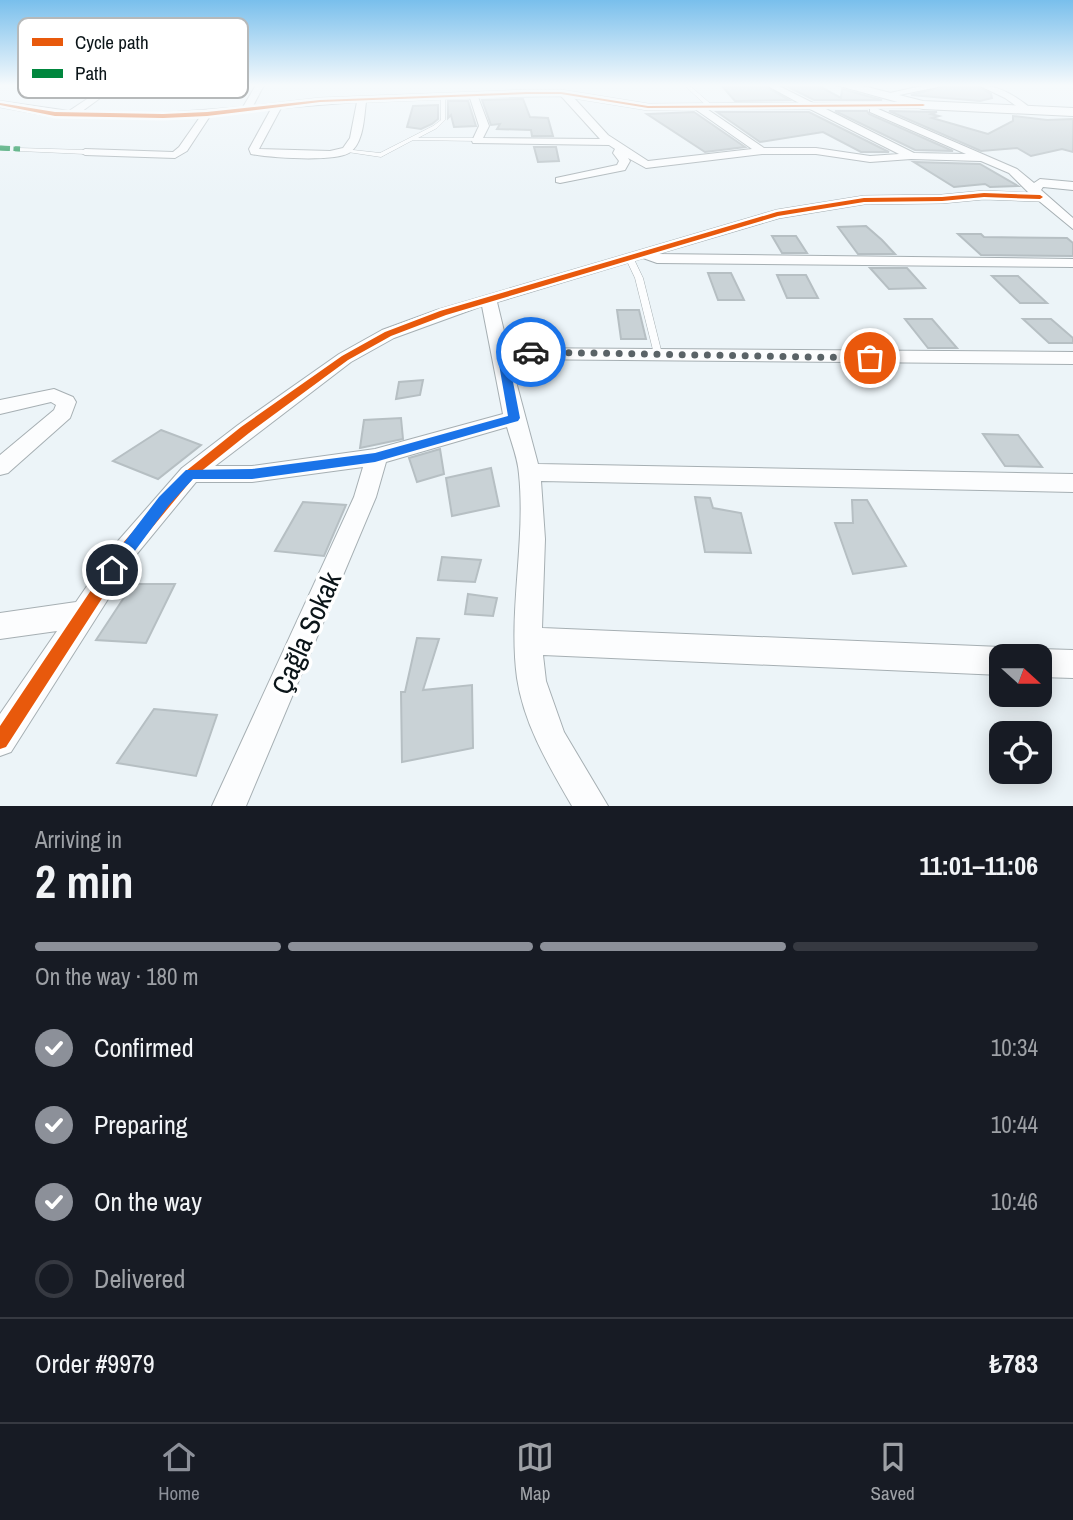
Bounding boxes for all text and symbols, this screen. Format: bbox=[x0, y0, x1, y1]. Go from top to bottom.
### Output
legend bbox=[18, 18, 248, 98]
text: Cycle path bbox=[75, 29, 149, 55]
text: Path bbox=[75, 60, 107, 86]
courier bbox=[496, 317, 566, 387]
pin bbox=[840, 328, 900, 388]
icon: car bbox=[512, 333, 550, 371]
icon: bag bbox=[851, 339, 889, 377]
pin bbox=[82, 540, 142, 600]
icon: home bbox=[93, 551, 131, 589]
street label: Çağla Sokak bbox=[262, 565, 350, 700]
north arrow bbox=[989, 644, 1052, 707]
map controls bbox=[989, 644, 1052, 784]
button: locate bbox=[989, 721, 1052, 784]
text: Arriving in bbox=[35, 824, 122, 855]
text: 11:01–11:06 bbox=[919, 848, 1038, 883]
text: 2 min bbox=[35, 850, 134, 912]
text: On the way · 180 m bbox=[35, 961, 199, 992]
icon: check bbox=[35, 1029, 73, 1067]
text: Confirmed bbox=[94, 1030, 194, 1065]
text: 10:34 bbox=[991, 1032, 1038, 1063]
icon: check bbox=[35, 1106, 73, 1144]
text: Preparing bbox=[94, 1107, 188, 1142]
text: 10:44 bbox=[991, 1109, 1038, 1140]
icon: check bbox=[35, 1183, 73, 1221]
text: On the way bbox=[94, 1184, 202, 1219]
text: 10:46 bbox=[991, 1186, 1038, 1217]
text: Delivered bbox=[94, 1261, 185, 1296]
text: Order #9979 bbox=[35, 1346, 155, 1381]
text: ₺783 bbox=[989, 1346, 1038, 1381]
tab: Home bbox=[158, 1438, 200, 1506]
tab: Map bbox=[516, 1438, 554, 1506]
tab: Saved bbox=[871, 1438, 915, 1506]

